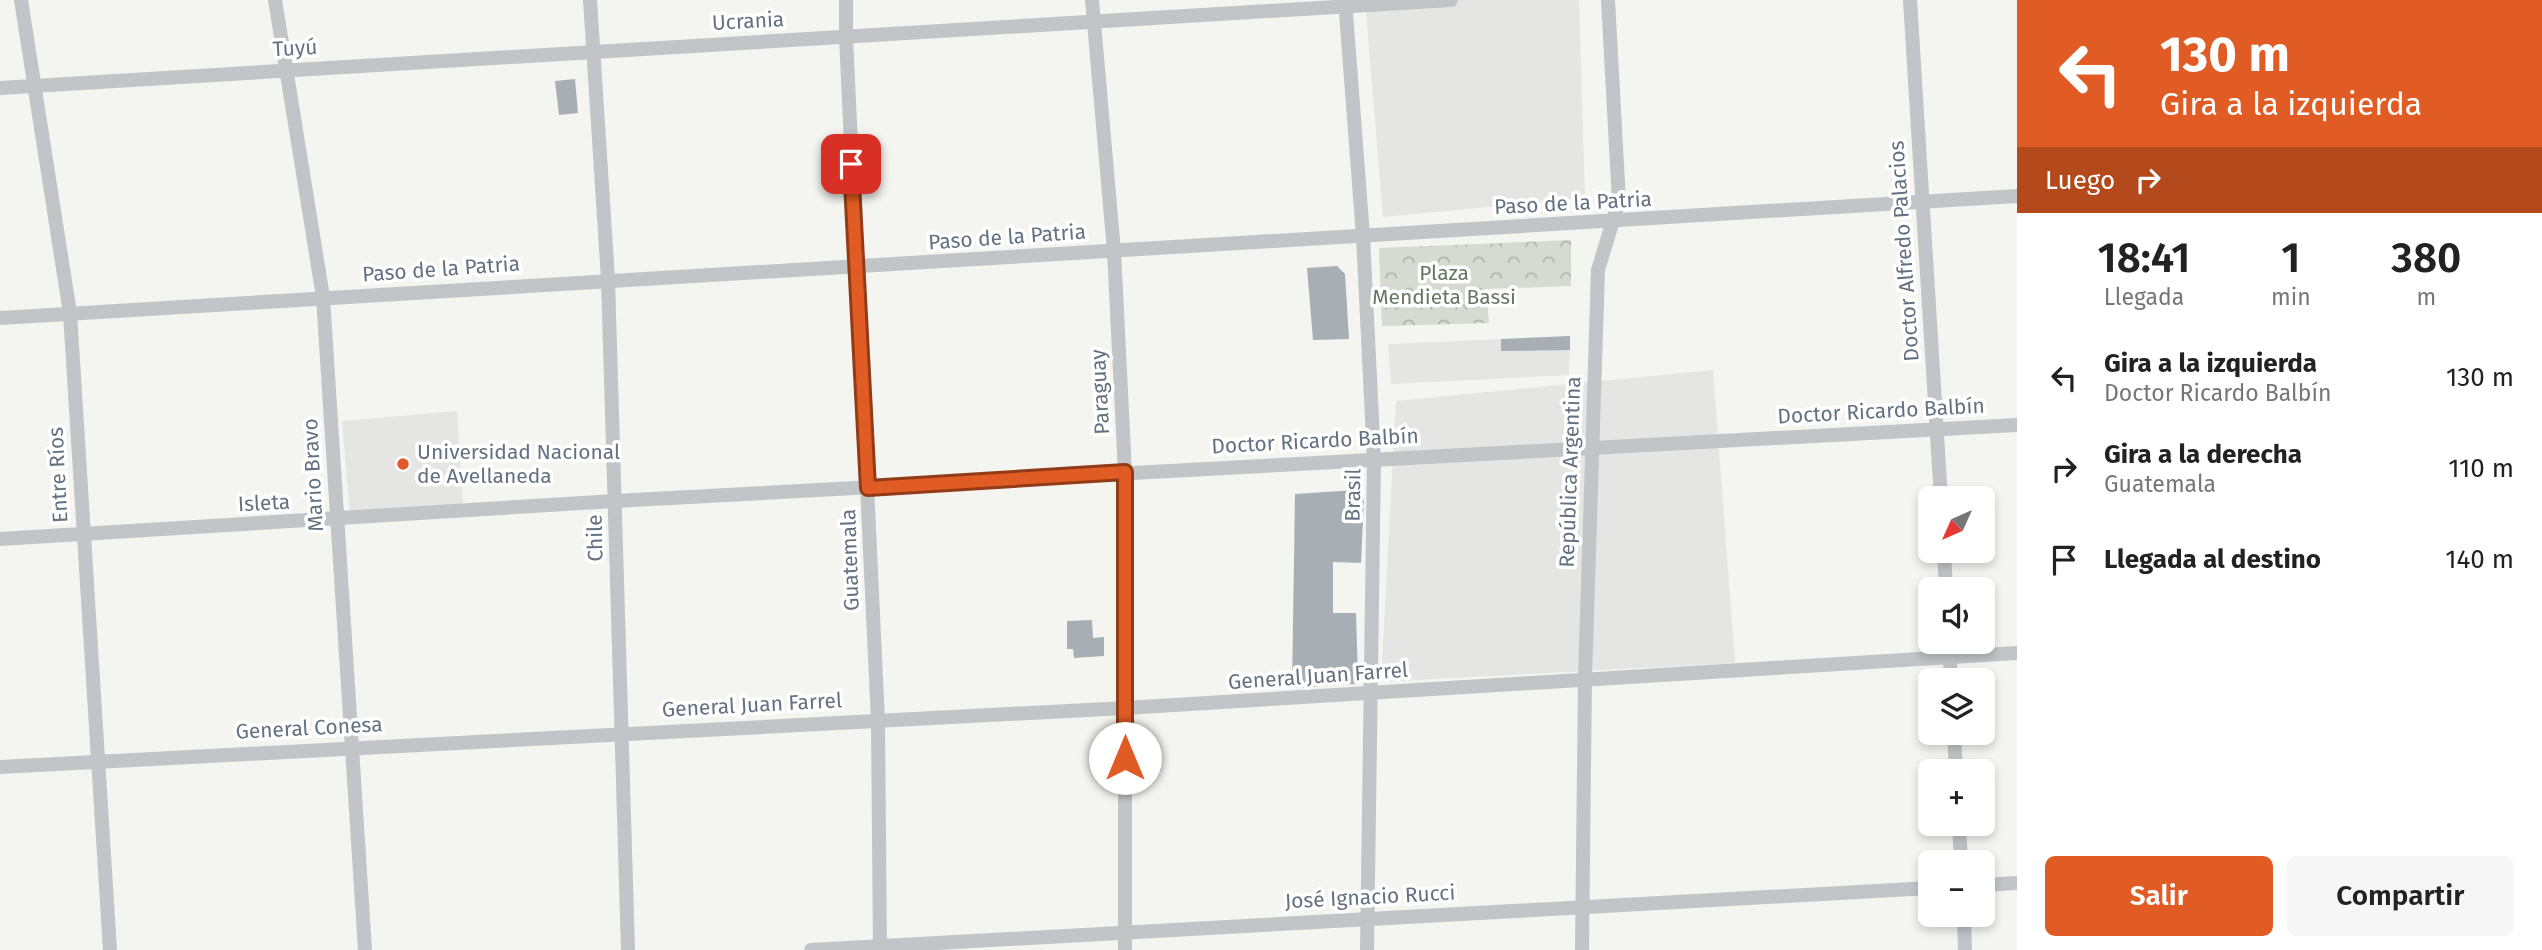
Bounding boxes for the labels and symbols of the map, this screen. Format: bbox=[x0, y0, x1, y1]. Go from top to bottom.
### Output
street label: Ucrania bbox=[711, 6, 785, 36]
street label: Tuyú bbox=[272, 34, 318, 62]
pin bbox=[821, 134, 881, 194]
street label: Doctor Alfredo Palacios bbox=[1883, 140, 1925, 362]
street label: Paso de la Patria bbox=[1493, 186, 1653, 220]
street label: Paso de la Patria bbox=[927, 219, 1087, 255]
street label: Paso de la Patria bbox=[361, 251, 521, 287]
park label: Plaza Mendieta Bassi bbox=[1372, 260, 1516, 310]
street label: Paraguay bbox=[1085, 348, 1115, 435]
street label: República Argentina bbox=[1554, 376, 1586, 568]
street label: Doctor Ricardo Balbín bbox=[1777, 393, 1985, 429]
street label: Mario Bravo bbox=[297, 418, 329, 532]
street label: Doctor Ricardo Balbín bbox=[1211, 423, 1419, 459]
street label: Entre Ríos bbox=[42, 426, 73, 524]
place label: Universidad Nacional de Avellaneda bbox=[417, 439, 620, 489]
marker: Universidad Nacional de Avellaneda bbox=[395, 456, 411, 472]
street label: Brasil bbox=[1340, 468, 1366, 522]
north arrow bbox=[1918, 486, 1995, 564]
street label: Isleta bbox=[237, 489, 291, 517]
street label: Guatemala bbox=[835, 508, 865, 612]
street label: Chile bbox=[582, 514, 608, 562]
street label: General Juan Farrel bbox=[1227, 657, 1409, 695]
street label: General Juan Farrel bbox=[661, 687, 843, 723]
street label: General Conesa bbox=[235, 711, 383, 745]
position arrow bbox=[1088, 721, 1162, 795]
street label: José Ignacio Rucci bbox=[1284, 880, 1456, 914]

